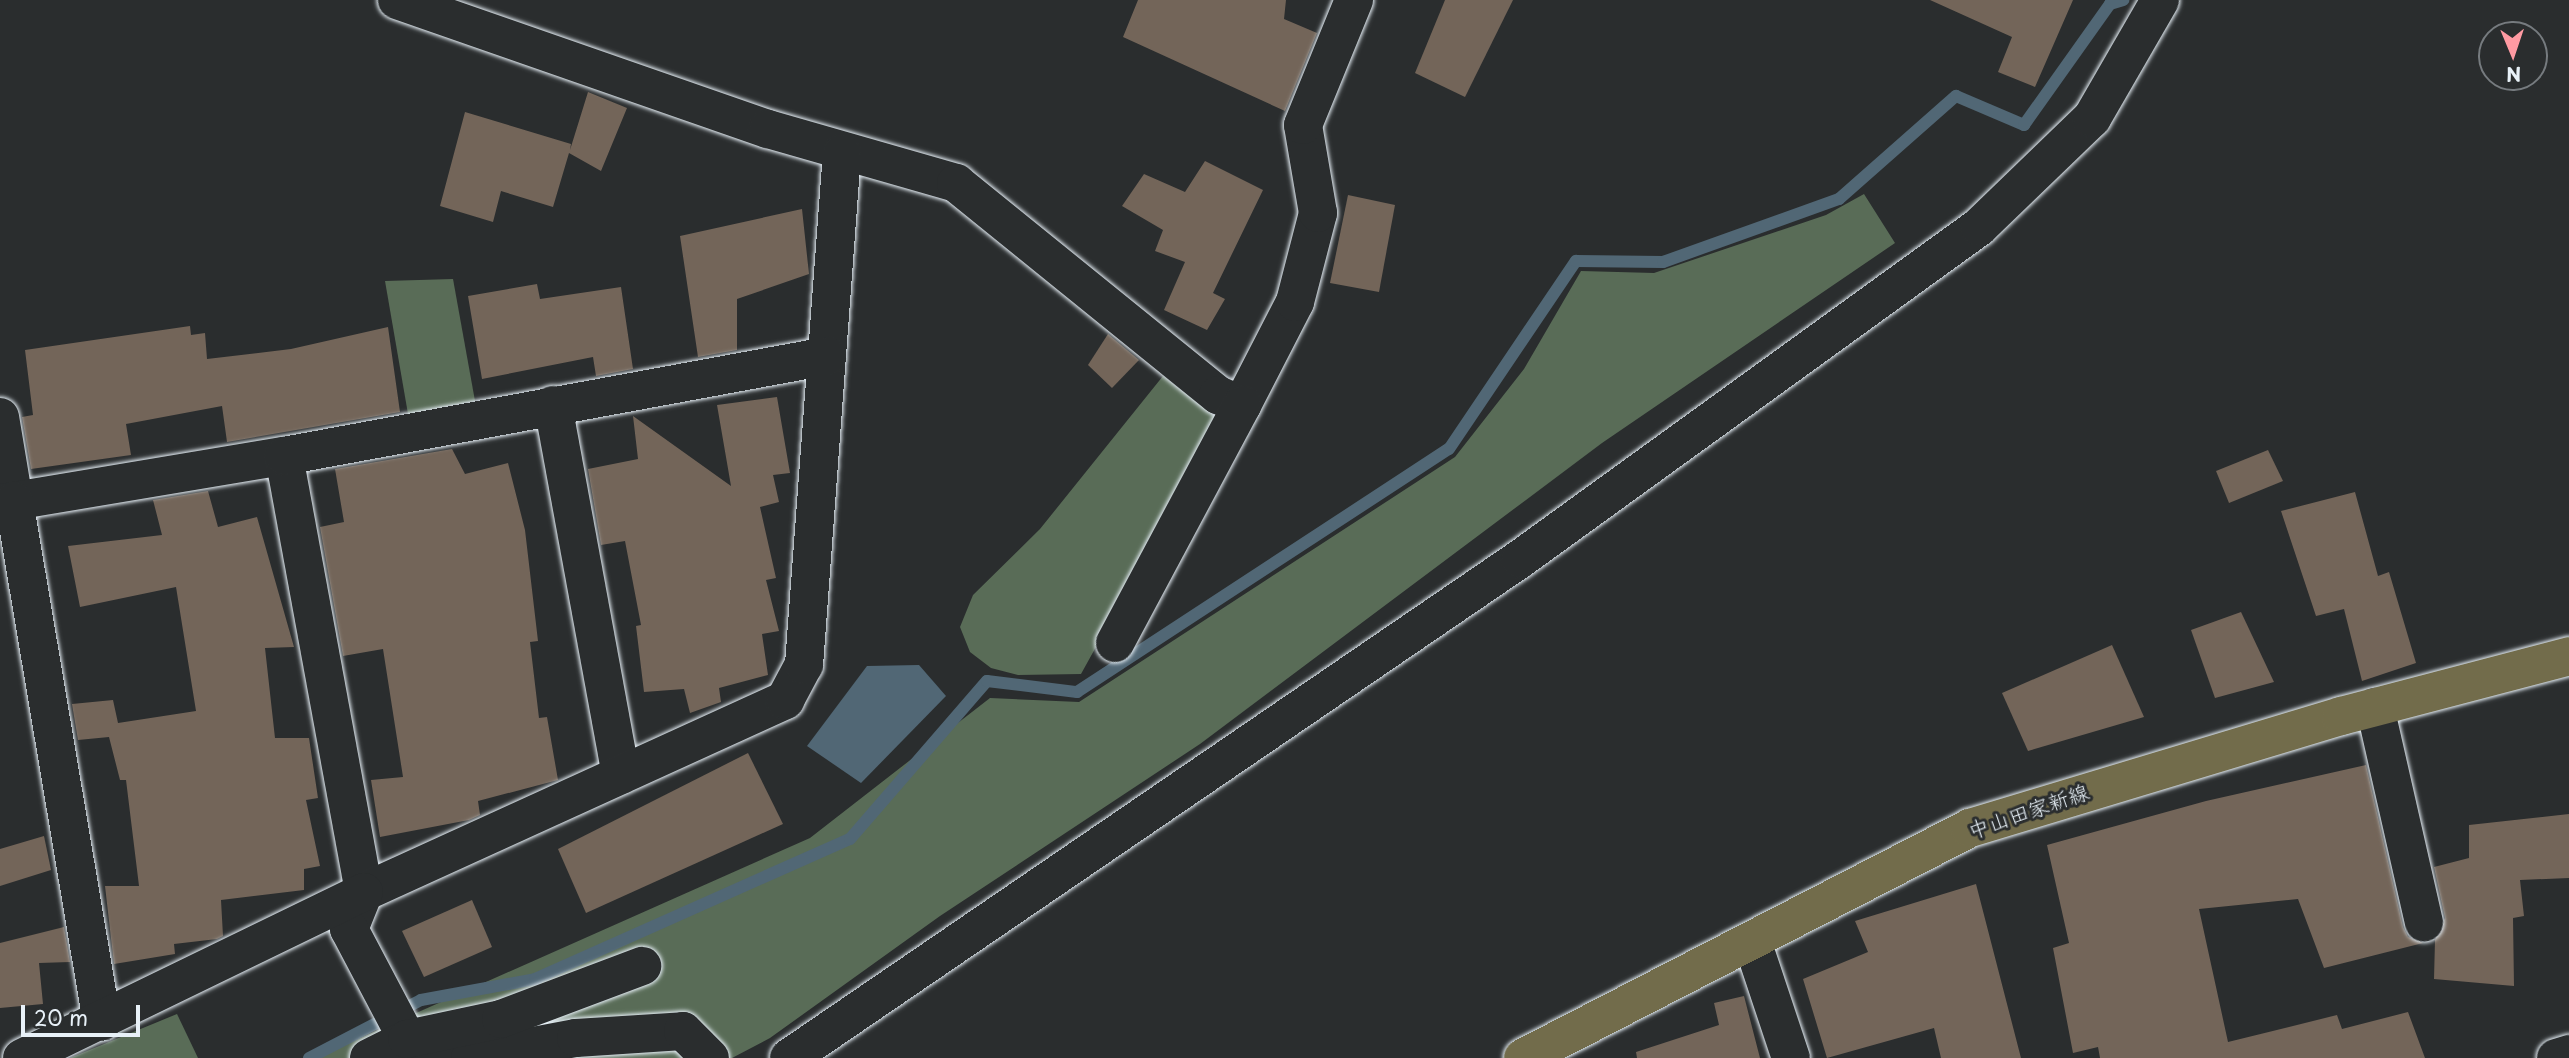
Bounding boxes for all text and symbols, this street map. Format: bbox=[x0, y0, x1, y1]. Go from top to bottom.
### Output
north arrow bbox=[2478, 21, 2548, 91]
text: N bbox=[2506, 61, 2522, 89]
street label: 中山田家新線 bbox=[1964, 778, 2092, 842]
scale bar bbox=[24, 992, 144, 1036]
text: 20 m bbox=[34, 1001, 88, 1033]

